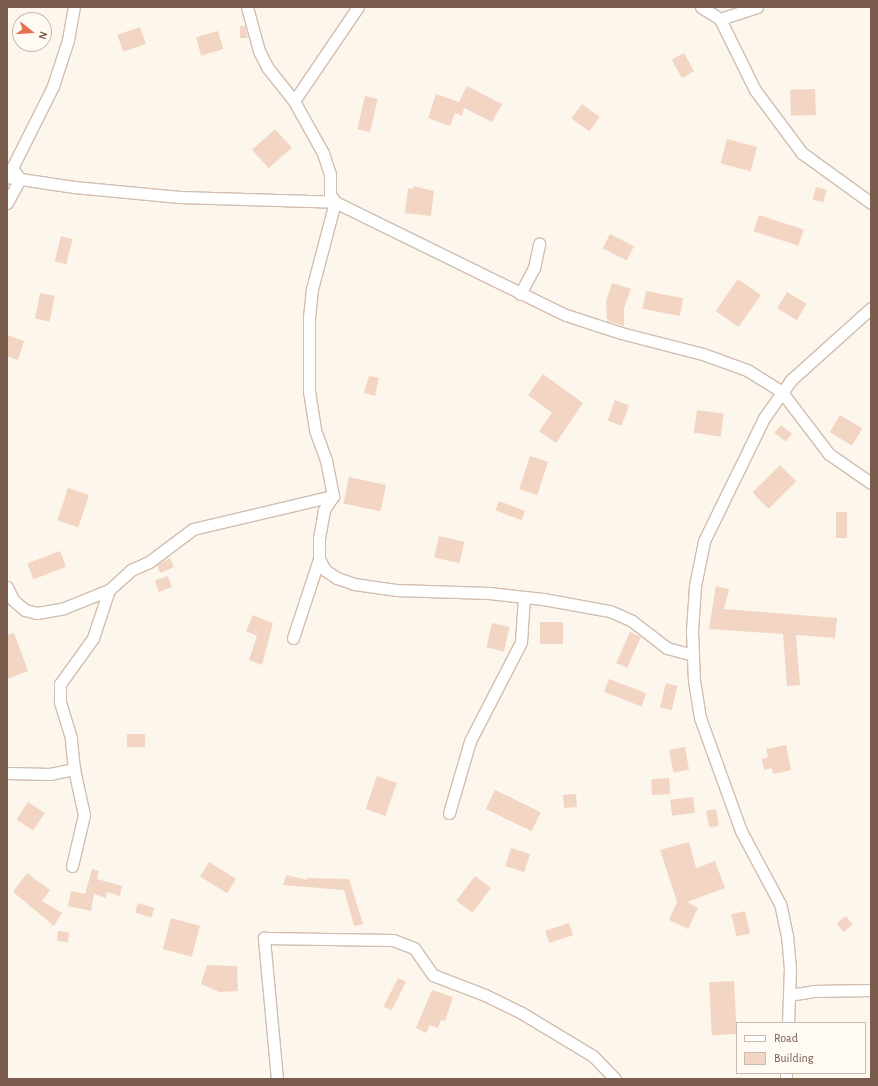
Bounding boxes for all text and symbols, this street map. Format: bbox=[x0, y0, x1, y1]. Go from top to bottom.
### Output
north arrow bbox=[12, 12, 52, 52]
text: N bbox=[37, 30, 49, 41]
legend bbox=[736, 1022, 866, 1074]
text: Road bbox=[774, 1032, 798, 1044]
text: Building bbox=[774, 1052, 814, 1064]

